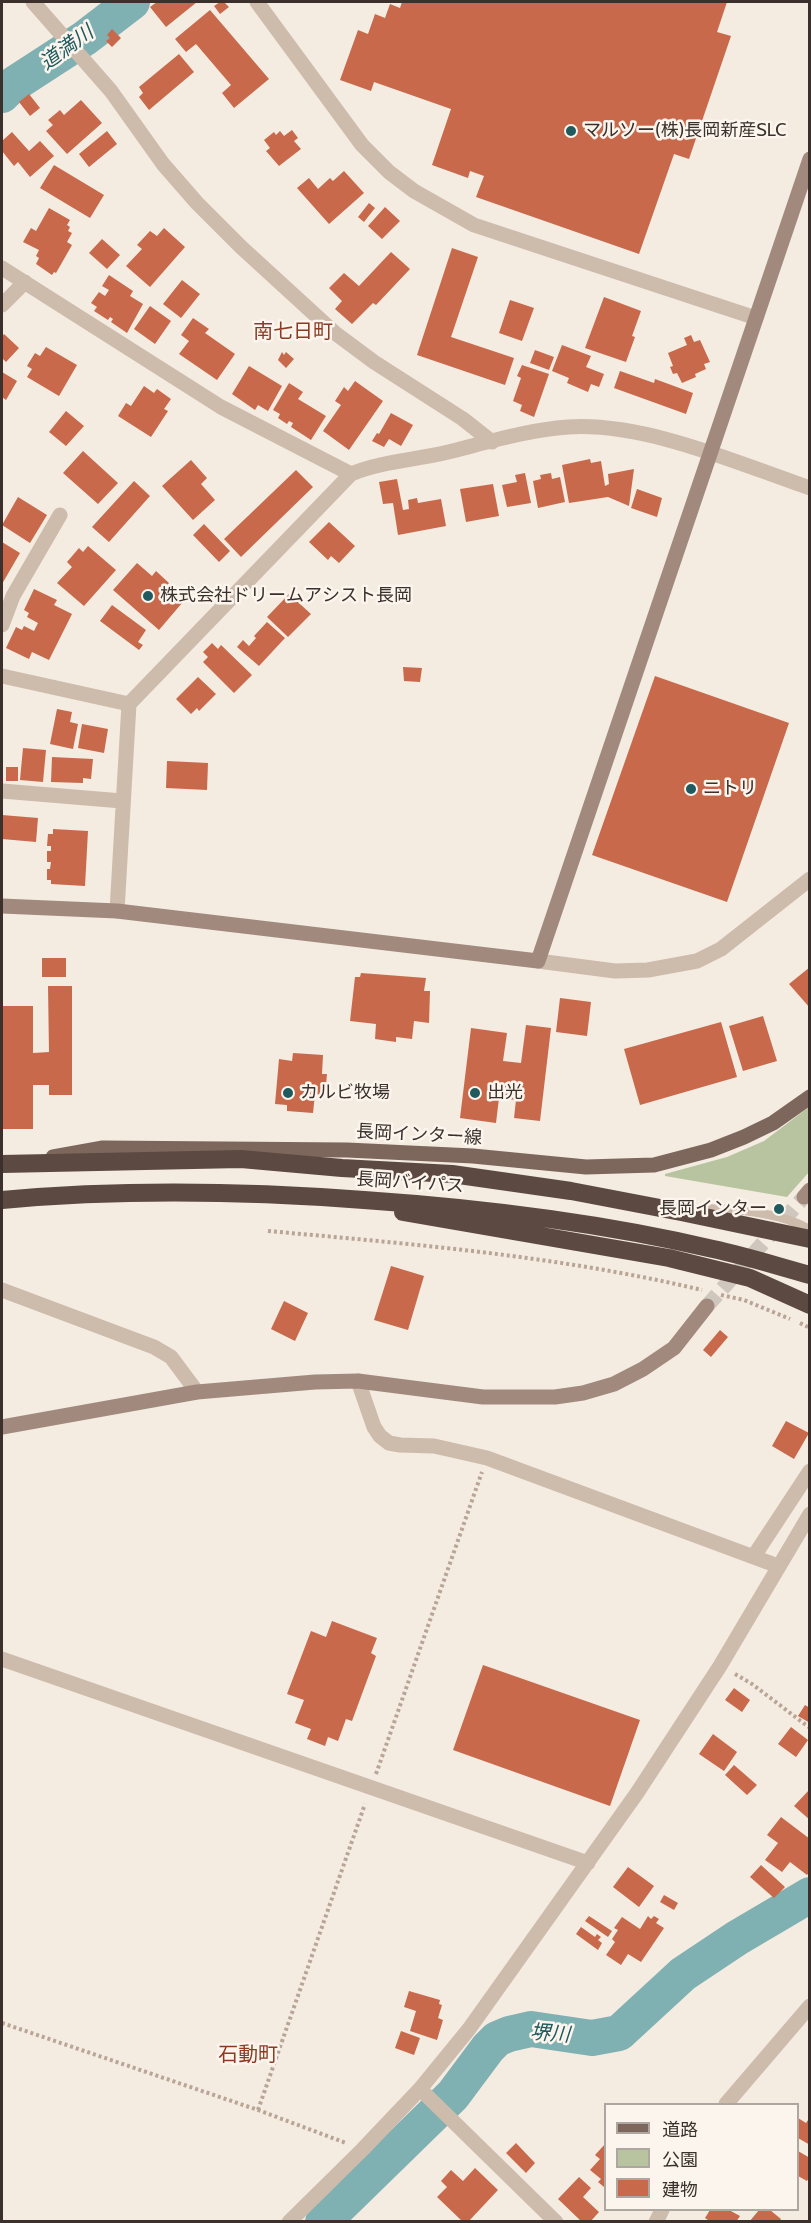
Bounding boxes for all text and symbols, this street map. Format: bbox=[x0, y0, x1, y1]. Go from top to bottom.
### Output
water label: 道満川 bbox=[36, 21, 98, 75]
place label: マルソー(株)長岡新産SLC bbox=[583, 120, 786, 142]
marker: マルソー(株)長岡新産SLC bbox=[564, 124, 578, 138]
district label: 南七日町 bbox=[253, 320, 333, 344]
place label: 株式会社ドリームアシスト長岡 bbox=[160, 585, 412, 607]
marker: 株式会社ドリームアシスト長岡 bbox=[141, 589, 155, 603]
place label: ニトリ bbox=[703, 778, 757, 800]
marker: ニトリ bbox=[684, 782, 698, 796]
place label: カルビ牧場 bbox=[300, 1082, 390, 1104]
place label: 出光 bbox=[487, 1082, 523, 1104]
marker: カルビ牧場 bbox=[281, 1086, 295, 1100]
marker: 出光 bbox=[468, 1086, 482, 1100]
street label: 長岡インター線 bbox=[356, 1121, 482, 1149]
street label: 長岡バイパス bbox=[355, 1168, 465, 1198]
place label: 長岡インター bbox=[659, 1198, 767, 1220]
marker: 長岡インター bbox=[772, 1202, 786, 1216]
water label: 堺川 bbox=[529, 2021, 571, 2047]
district label: 石動町 bbox=[218, 2043, 278, 2067]
legend bbox=[604, 2103, 799, 2211]
text: 道路 bbox=[662, 2119, 698, 2141]
text: 公園 bbox=[662, 2149, 698, 2171]
text: 建物 bbox=[662, 2179, 698, 2201]

